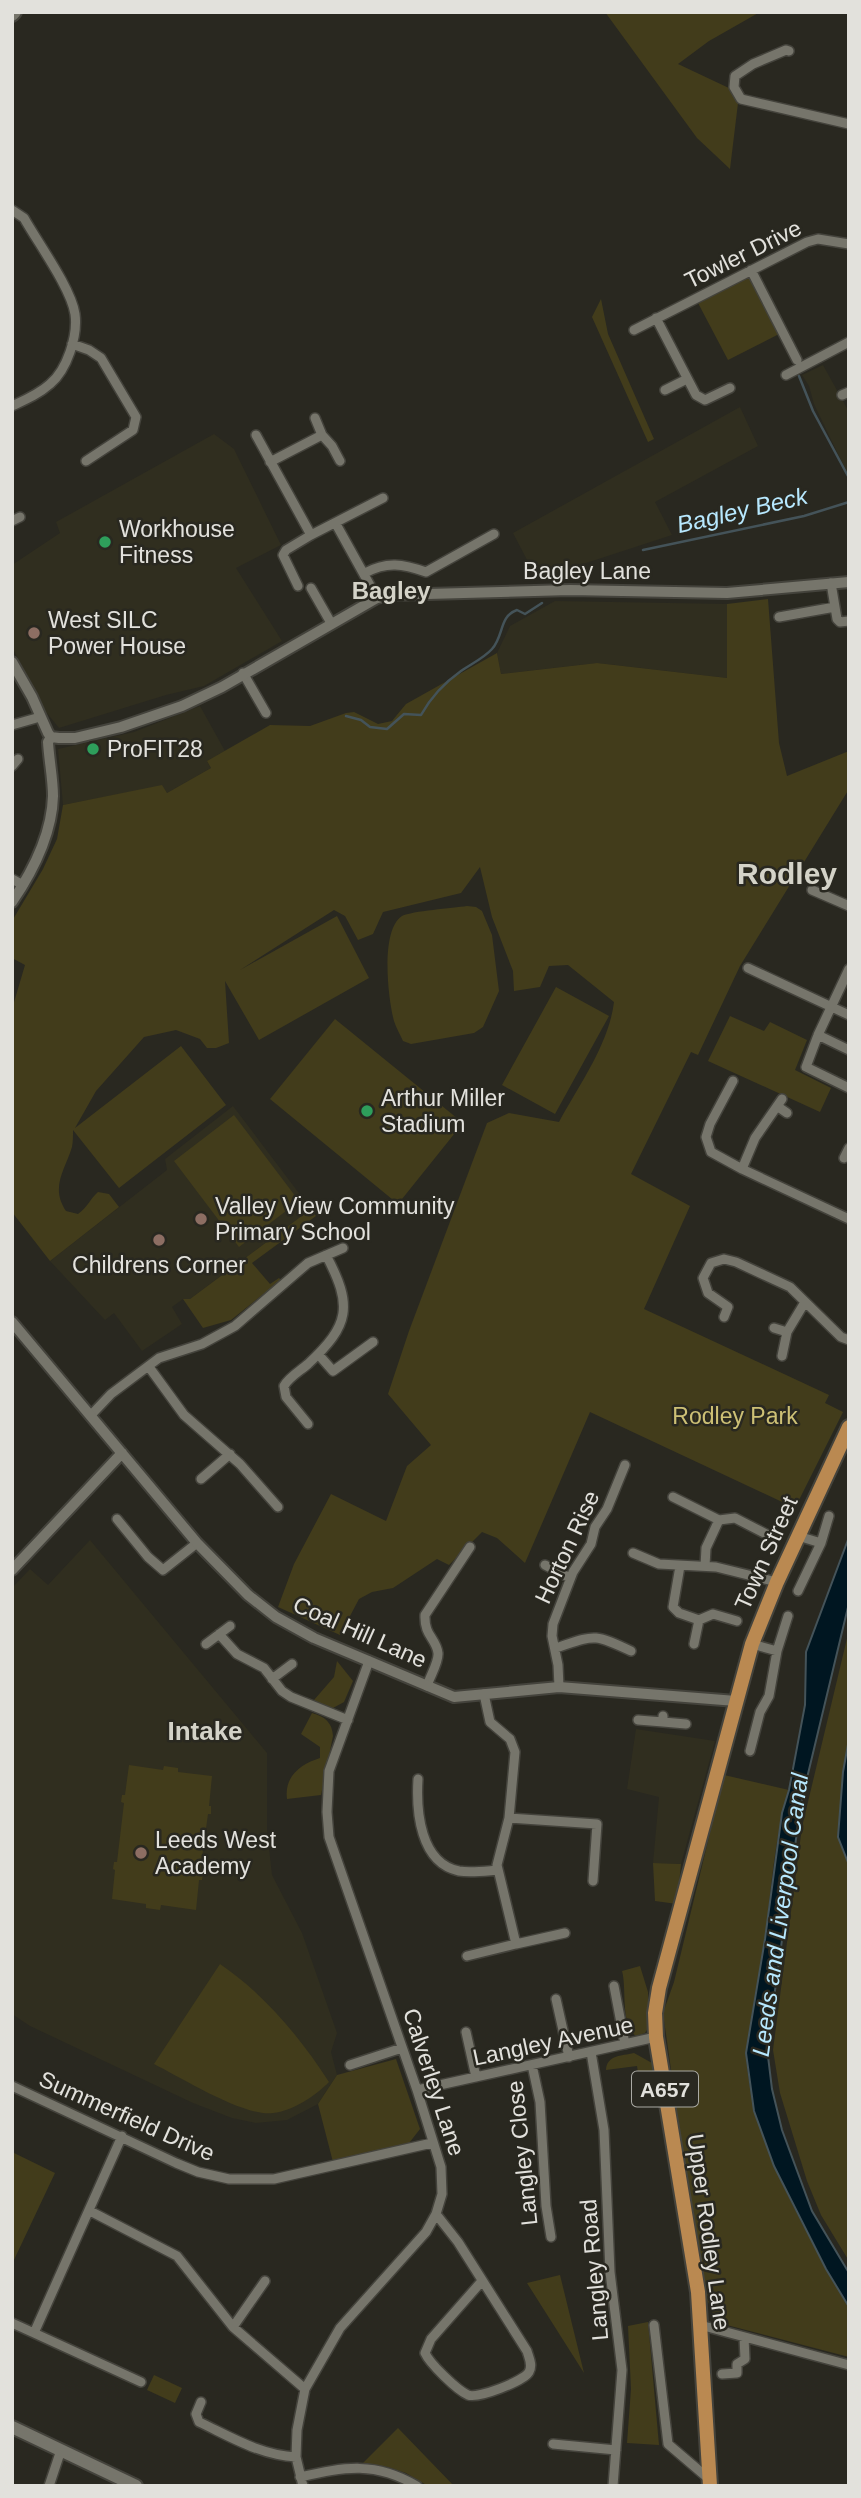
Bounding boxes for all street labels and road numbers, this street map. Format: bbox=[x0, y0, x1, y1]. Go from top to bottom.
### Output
street label: Towler Drive bbox=[680, 215, 806, 293]
street label: Bagley Lane bbox=[523, 558, 651, 584]
street label: Horton Rise bbox=[530, 1486, 604, 1608]
street label: Town Street bbox=[729, 1492, 803, 1614]
street label: Coal Hill Lane bbox=[289, 1591, 431, 1673]
street label: Calverley Lane bbox=[398, 2005, 470, 2159]
street label: Langley Avenue bbox=[470, 2011, 636, 2071]
street label: Summerfield Drive bbox=[35, 2066, 219, 2166]
road number: A657 bbox=[632, 2072, 698, 2106]
street label: Langley Close bbox=[501, 2079, 543, 2227]
street label: Upper Rodley Lane bbox=[682, 2132, 736, 2332]
street label: Langley Road bbox=[575, 2198, 613, 2342]

